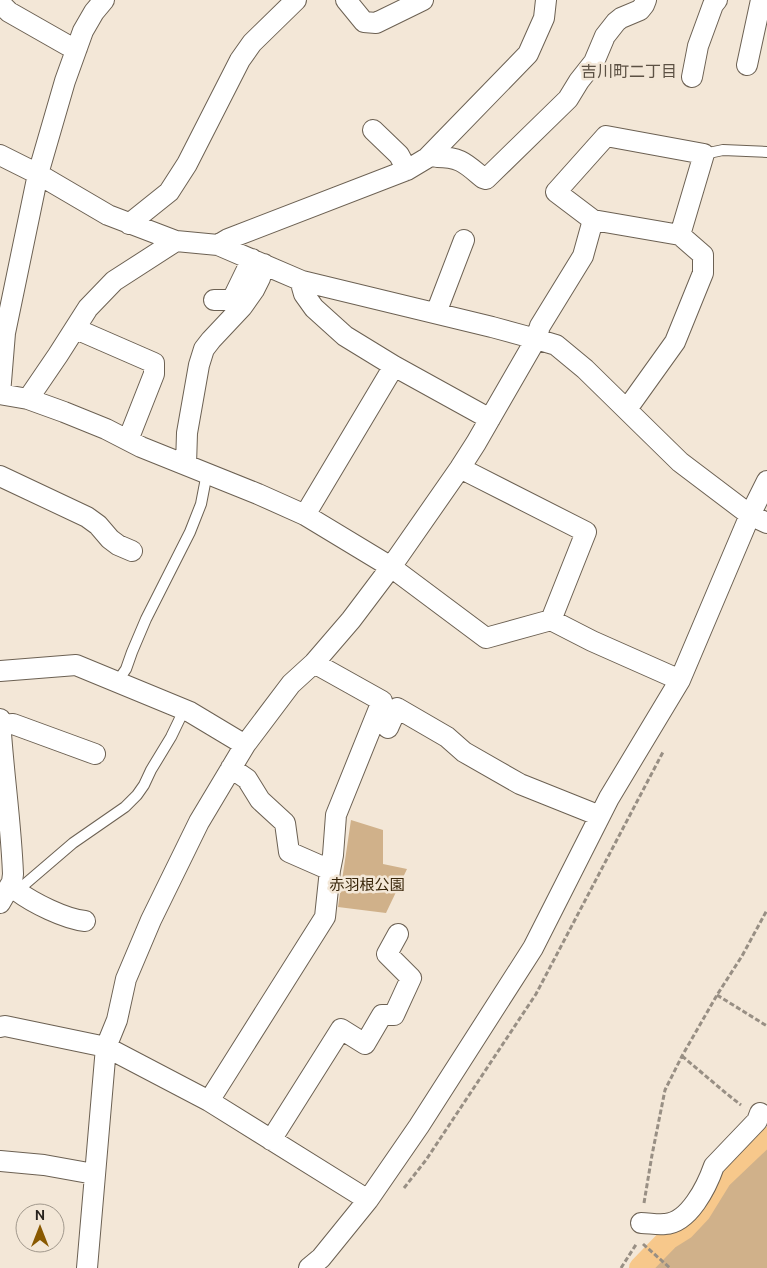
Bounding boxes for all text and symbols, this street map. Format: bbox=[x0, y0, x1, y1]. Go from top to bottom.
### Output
district label: 吉川町二丁目 bbox=[581, 62, 677, 80]
park label: 赤羽根公園 bbox=[329, 876, 405, 893]
north arrow bbox=[15, 1203, 65, 1253]
text: N bbox=[35, 1207, 45, 1223]

